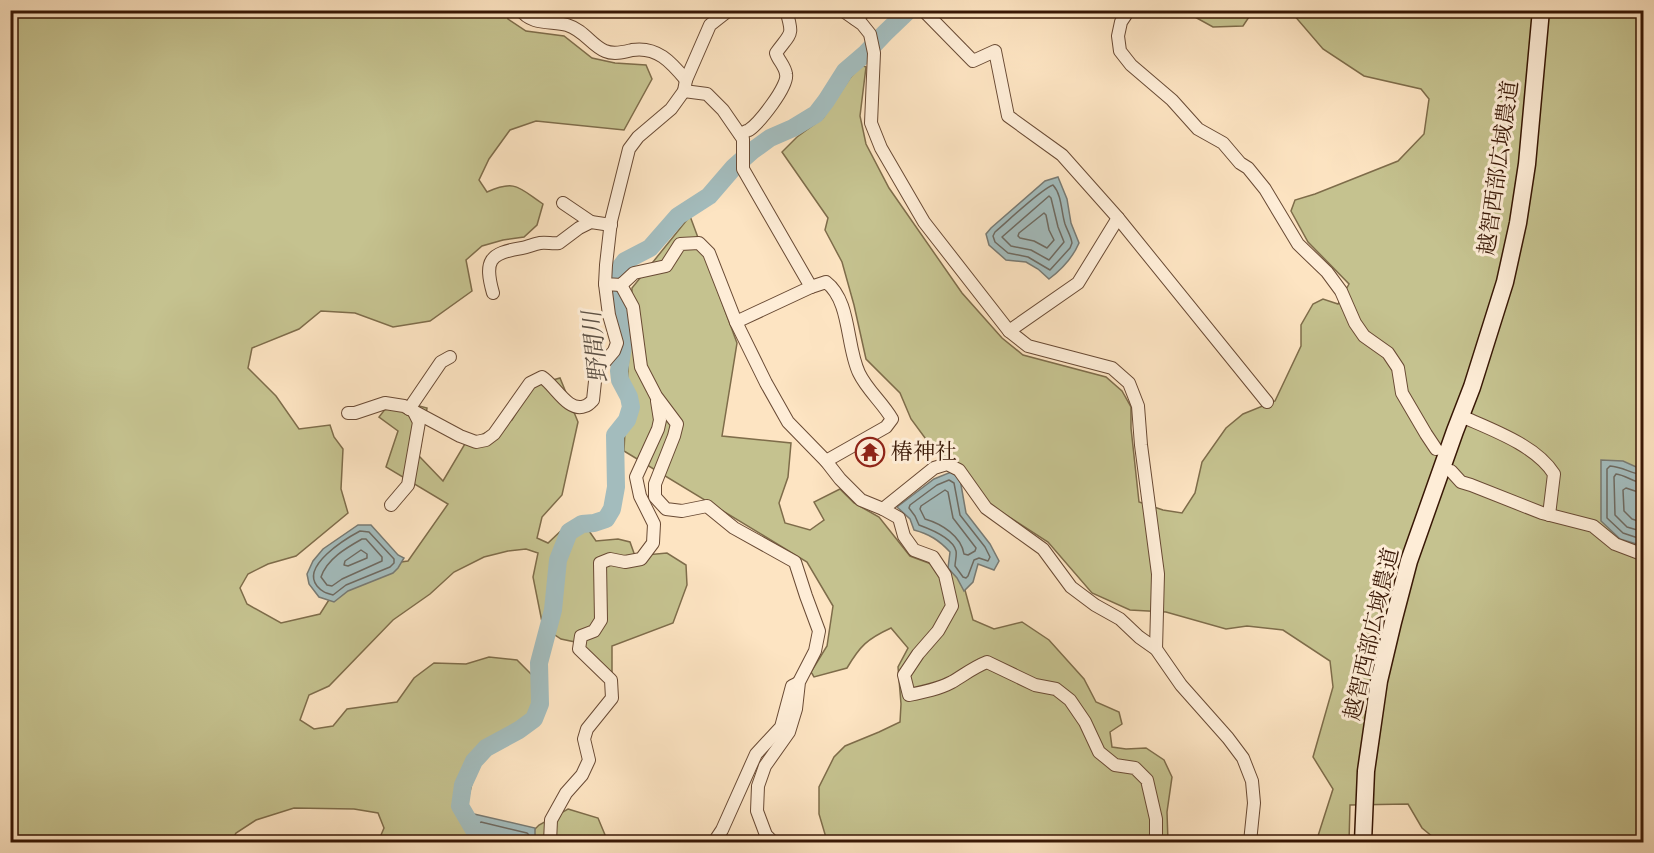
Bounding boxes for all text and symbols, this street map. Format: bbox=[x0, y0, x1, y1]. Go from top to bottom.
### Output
street label: 越智西部広域農道 bbox=[1473, 79, 1525, 257]
water label: 野間川 bbox=[577, 307, 615, 384]
temple icon: 椿神社 bbox=[854, 436, 886, 468]
place label: 椿神社 bbox=[891, 439, 957, 466]
street label: 越智西部広域農道 bbox=[1339, 545, 1405, 723]

